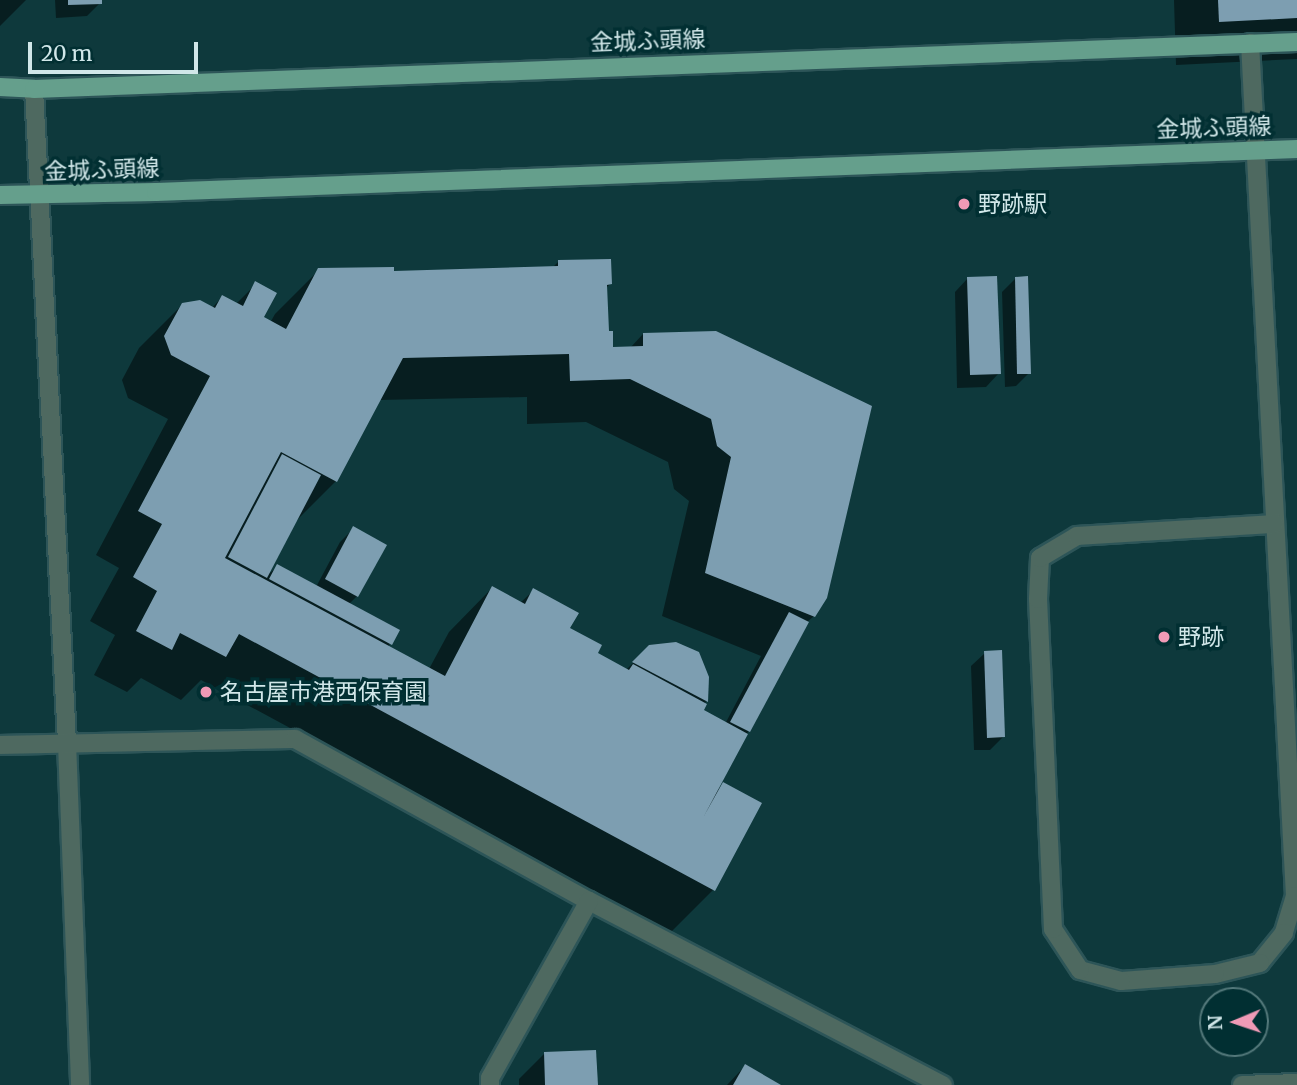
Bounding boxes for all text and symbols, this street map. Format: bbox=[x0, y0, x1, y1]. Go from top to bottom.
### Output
street label: 金城ふ頭線 bbox=[590, 25, 706, 57]
scale bar bbox=[32, 28, 201, 72]
text: 20 m bbox=[41, 40, 92, 67]
street label: 金城ふ頭線 bbox=[1156, 112, 1272, 144]
street label: 金城ふ頭線 bbox=[44, 154, 160, 186]
place label: 野跡駅 bbox=[978, 190, 1047, 218]
marker: 野跡駅 bbox=[956, 196, 972, 212]
place label: 野跡 bbox=[1178, 623, 1224, 651]
marker: 野跡 bbox=[1156, 629, 1172, 645]
place label: 名古屋市港西保育園 bbox=[220, 678, 427, 706]
marker: 名古屋市港西保育園 bbox=[198, 684, 214, 700]
north arrow bbox=[1199, 987, 1269, 1057]
text: N bbox=[1203, 1015, 1227, 1031]

